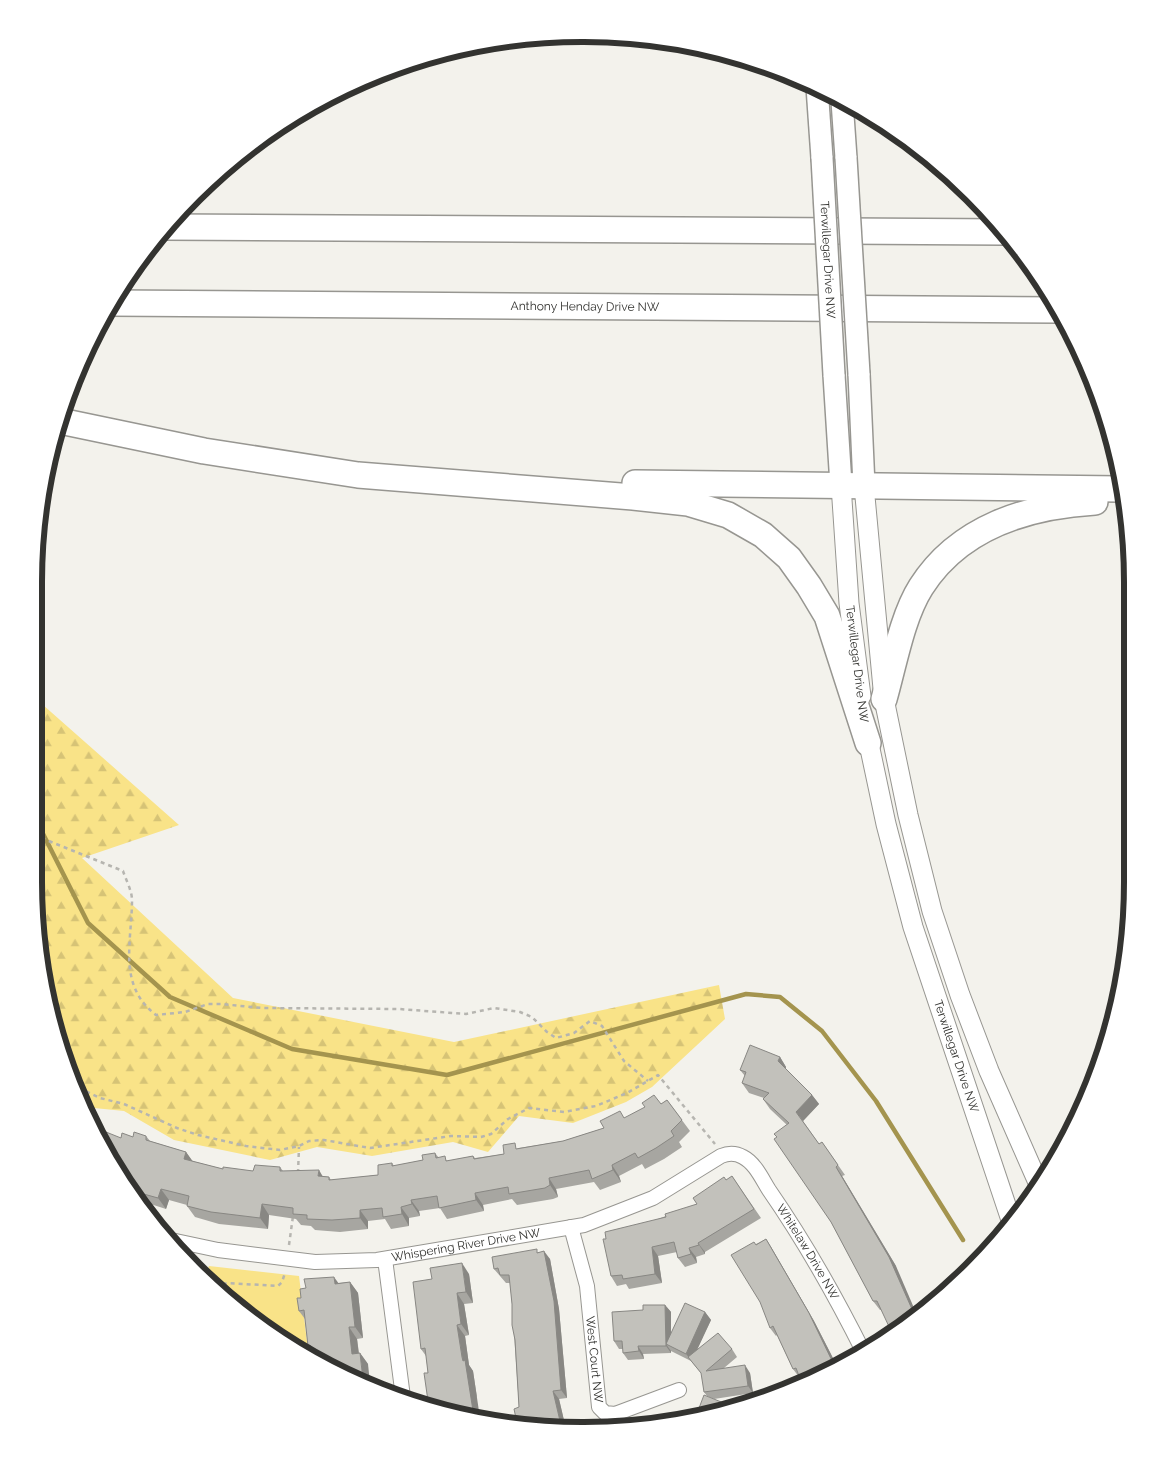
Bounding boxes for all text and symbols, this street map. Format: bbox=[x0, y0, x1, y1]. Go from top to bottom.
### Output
street label: Terwillegar Drive NW bbox=[817, 201, 838, 319]
street label: Anthony Henday Drive NW bbox=[511, 299, 660, 314]
street label: Terwillegar Drive NW bbox=[843, 605, 871, 724]
street label: Terwillegar Drive NW bbox=[931, 998, 982, 1115]
street label: Whitelaw Drive NW bbox=[774, 1201, 842, 1302]
street label: Whispering River Drive NW bbox=[390, 1225, 542, 1264]
street label: West Court NW bbox=[583, 1315, 606, 1404]

